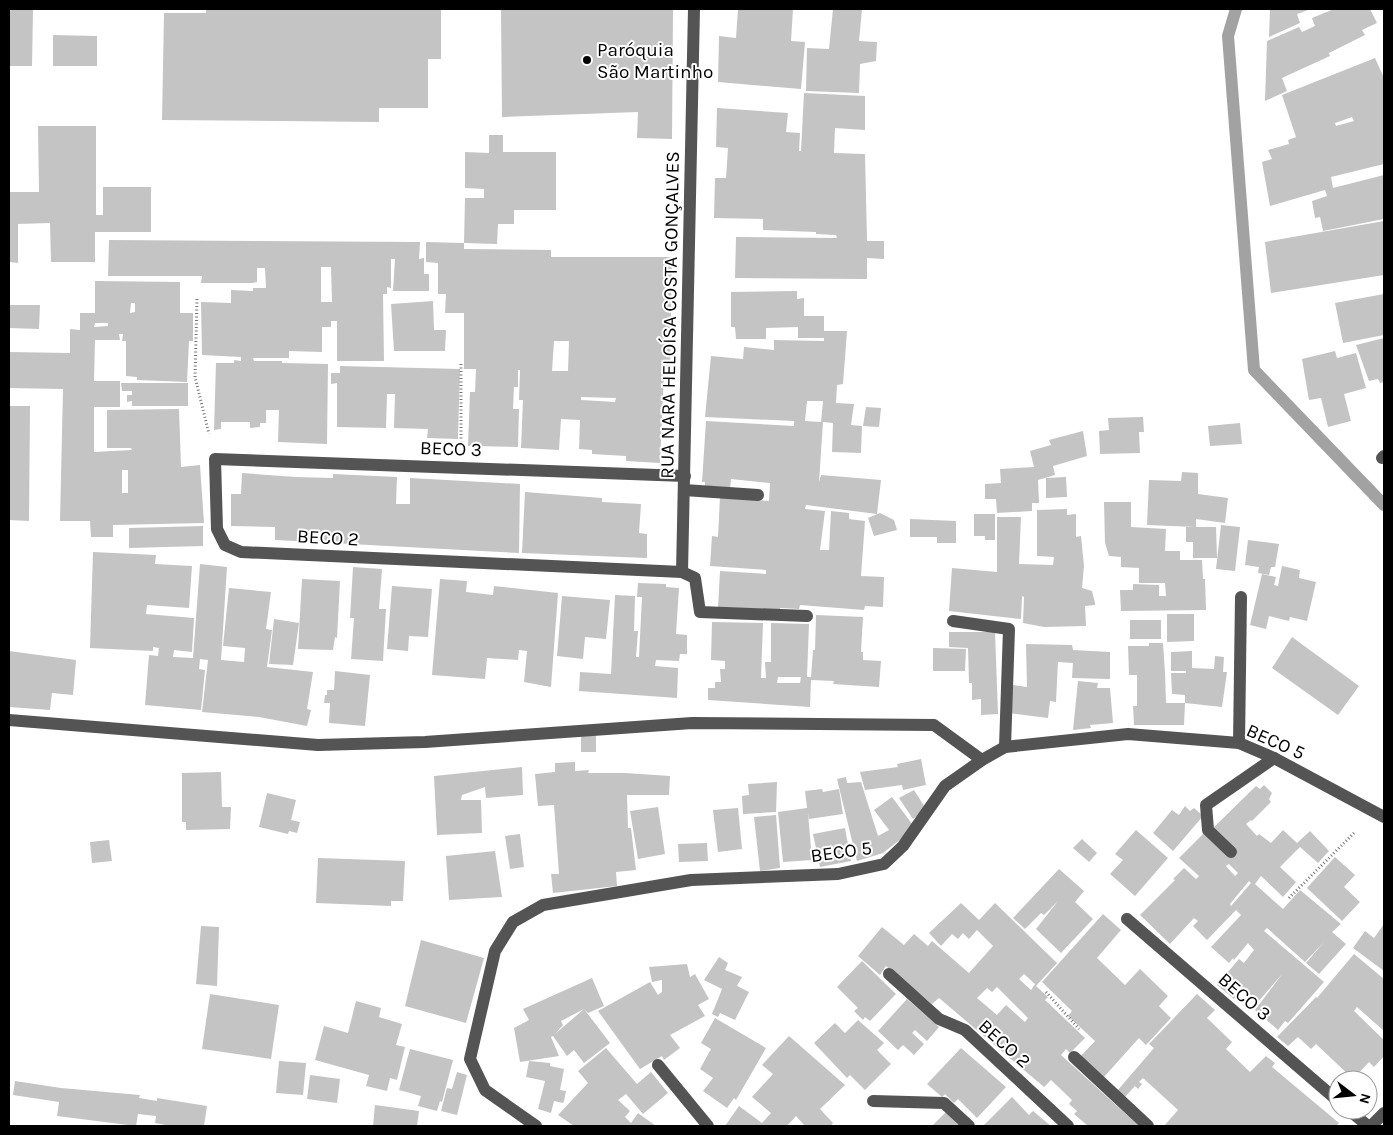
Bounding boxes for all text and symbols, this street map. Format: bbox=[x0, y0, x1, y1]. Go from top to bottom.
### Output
place label: Paróquia São Martinho bbox=[597, 39, 713, 83]
marker: Paróquia São Martinho bbox=[581, 54, 593, 66]
street label: RUA NARA HELOÍSA COSTA GONÇALVES bbox=[655, 151, 684, 479]
street label: BECO 3 bbox=[420, 437, 482, 461]
street label: BECO 2 bbox=[296, 525, 359, 551]
street label: BECO 5 bbox=[1243, 719, 1308, 764]
street label: BECO 5 bbox=[809, 837, 873, 867]
street label: BECO 3 bbox=[1214, 968, 1275, 1025]
street label: BECO 2 bbox=[974, 1015, 1035, 1073]
north arrow bbox=[1328, 1070, 1378, 1120]
text: N bbox=[1355, 1091, 1375, 1106]

